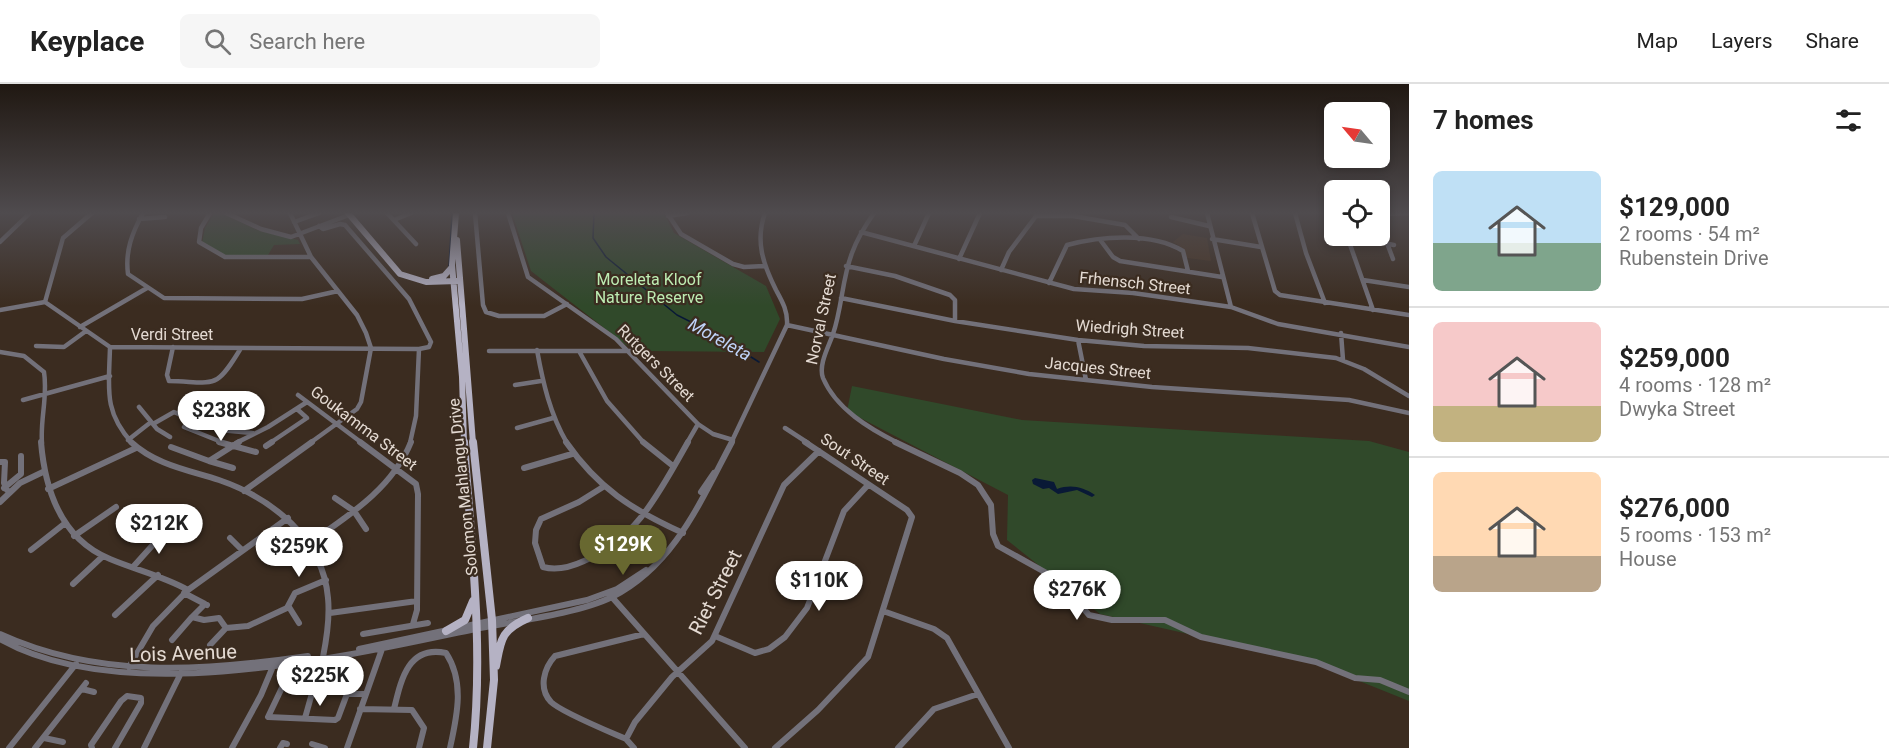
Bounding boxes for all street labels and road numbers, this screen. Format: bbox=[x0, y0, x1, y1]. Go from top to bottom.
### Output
street label: Frhensch Street bbox=[1078, 268, 1192, 298]
street label: Norval Street bbox=[802, 272, 840, 366]
street label: Wiedrigh Street bbox=[1075, 316, 1185, 342]
street label: Rutgers Street bbox=[613, 320, 699, 406]
street label: Verdi Street bbox=[131, 325, 213, 344]
street label: Jacques Street bbox=[1044, 353, 1152, 383]
street label: Goukamma Street bbox=[307, 382, 421, 474]
street label: Solomon Mahlangu Drive bbox=[444, 397, 482, 577]
street label: Sout Street bbox=[817, 429, 893, 489]
street label: Riet Street bbox=[683, 546, 747, 638]
street label: Lois Avenue bbox=[129, 639, 237, 667]

